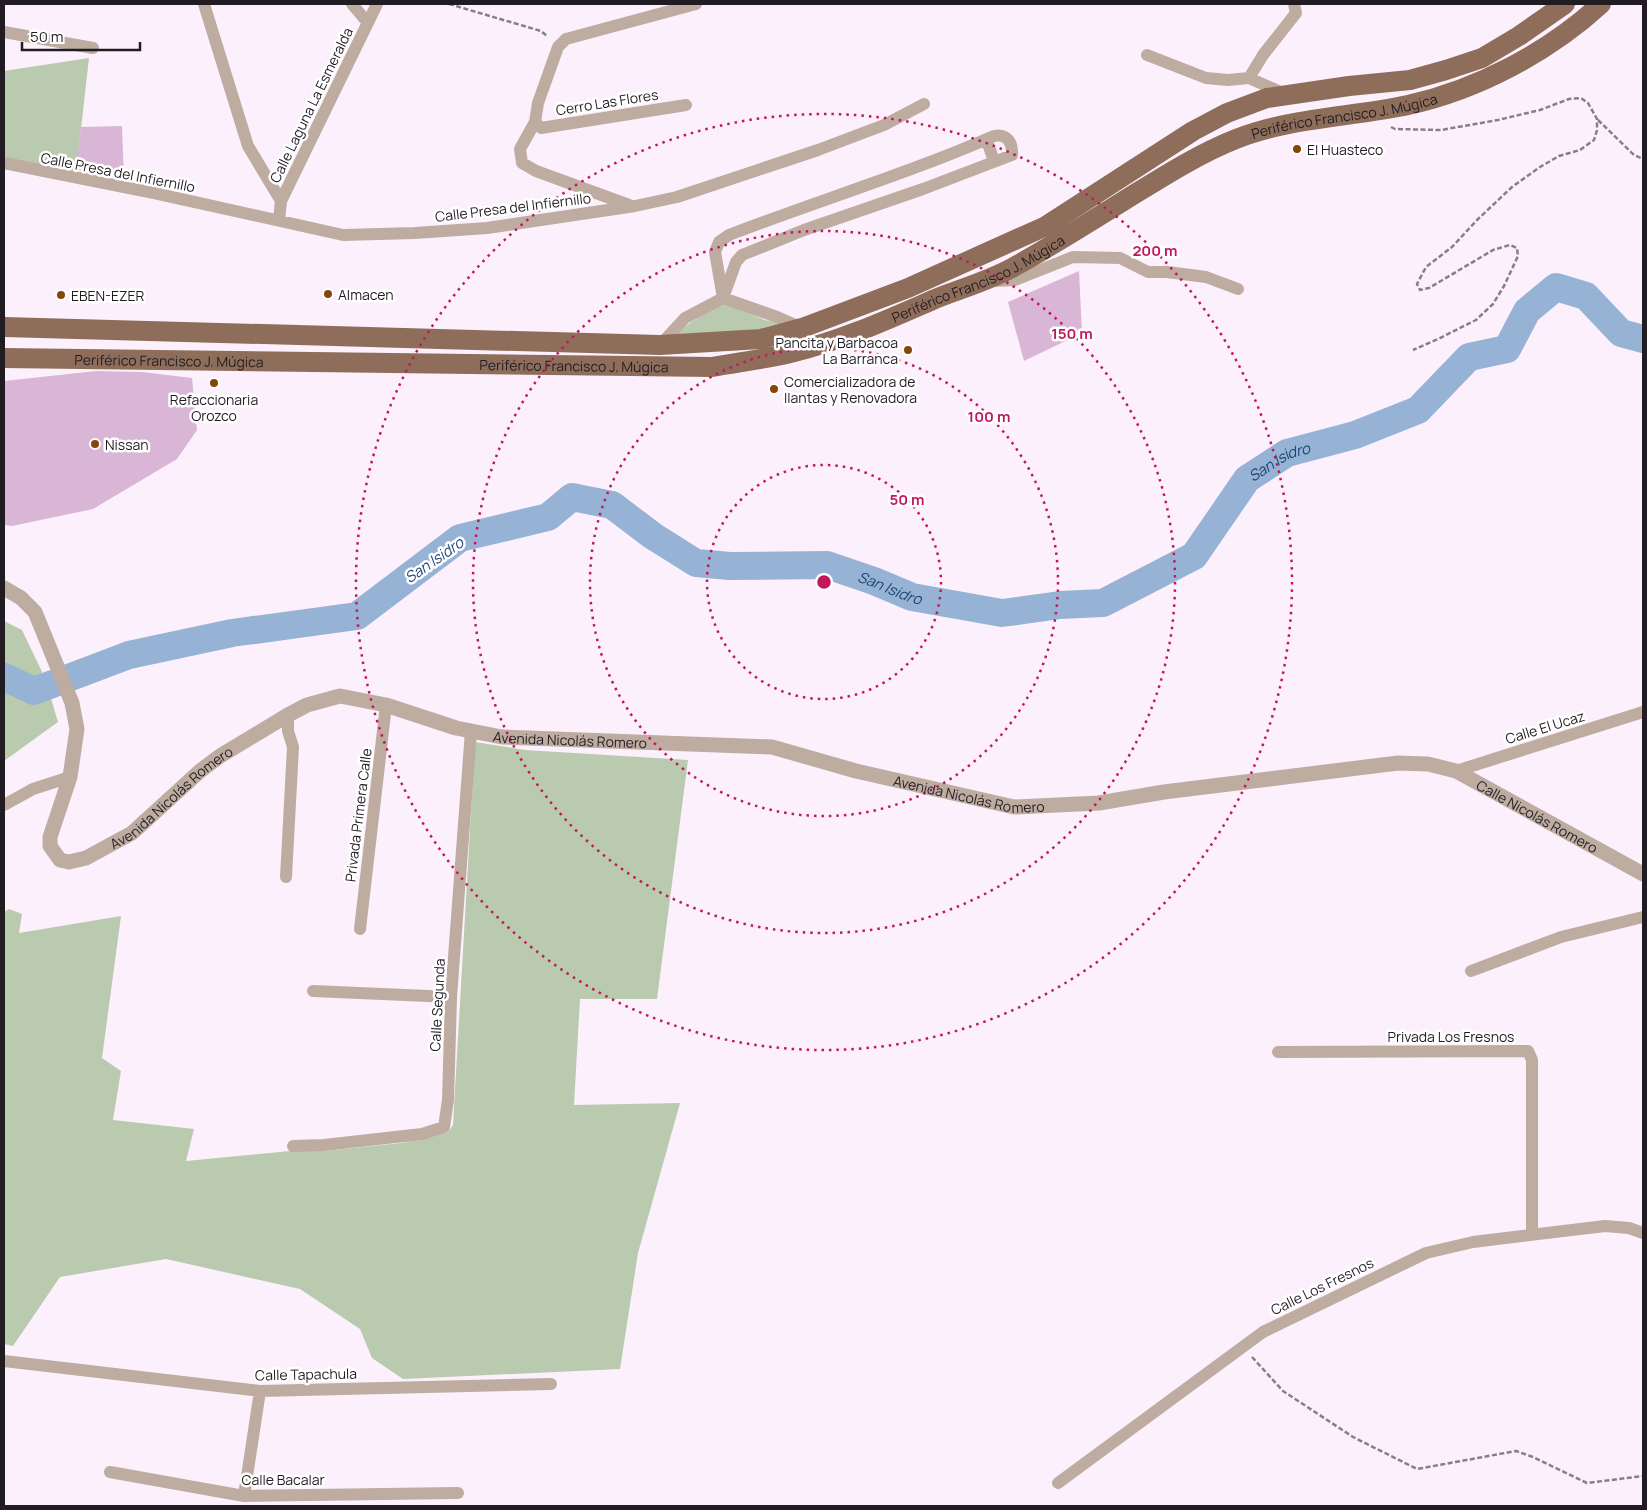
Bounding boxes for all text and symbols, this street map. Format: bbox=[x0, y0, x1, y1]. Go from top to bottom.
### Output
scale bar bbox=[22, 20, 140, 52]
street label: Calle Laguna La Esmeralda bbox=[265, 24, 357, 186]
text: 50 m bbox=[30, 26, 64, 47]
street label: Cerro Las Flores bbox=[554, 85, 660, 119]
street label: Periférico Francisco J. Múgica bbox=[1249, 88, 1440, 143]
place label: El Huasteco bbox=[1307, 140, 1383, 159]
marker: El Huasteco bbox=[1291, 143, 1303, 155]
street label: Calle Presa del Infiernillo bbox=[39, 148, 197, 196]
street label: Calle Presa del Infiernillo bbox=[434, 188, 592, 226]
street label: Periférico Francisco J. Múgica bbox=[888, 230, 1068, 326]
text: 200 m bbox=[1132, 240, 1178, 261]
place label: Almacen bbox=[338, 285, 394, 304]
place label: EBEN-EZER bbox=[71, 286, 145, 305]
marker: Almacen bbox=[322, 288, 334, 300]
marker: EBEN-EZER bbox=[55, 289, 67, 301]
text: 150 m bbox=[1051, 323, 1093, 344]
place label: Pancita y Barbacoa La Barranca bbox=[776, 333, 898, 368]
marker: Pancita y Barbacoa La Barranca bbox=[902, 344, 914, 356]
street label: Periférico Francisco J. Múgica bbox=[74, 349, 264, 371]
street label: Periférico Francisco J. Múgica bbox=[479, 355, 669, 376]
place label: Comercializadora de llantas y Renovadora bbox=[784, 372, 917, 407]
marker: Refaccionaria Orozco bbox=[208, 377, 220, 389]
marker: Comercializadora de llantas y Renovadora bbox=[768, 383, 780, 395]
place label: Refaccionaria Orozco bbox=[170, 390, 258, 425]
text: 100 m bbox=[968, 406, 1010, 427]
place label: Nissan bbox=[105, 435, 149, 454]
water label: San Isidro bbox=[1244, 437, 1313, 486]
marker: Nissan bbox=[89, 438, 101, 450]
text: 50 m bbox=[889, 489, 925, 510]
water label: San Isidro bbox=[400, 531, 469, 588]
water label: San Isidro bbox=[855, 566, 924, 609]
centre of rings bbox=[815, 573, 833, 591]
street label: Calle El Ucaz bbox=[1503, 706, 1587, 748]
street label: Avenida Nicolás Romero bbox=[492, 726, 647, 752]
street label: Avenida Nicolás Romero bbox=[106, 741, 236, 853]
street label: Privada Primera Calle bbox=[340, 747, 376, 883]
street label: Avenida Nicolás Romero bbox=[892, 770, 1045, 817]
street label: Calle Nicolás Romero bbox=[1473, 775, 1601, 857]
street label: Calle Segunda bbox=[425, 958, 449, 1052]
street label: Privada Los Fresnos bbox=[1388, 1027, 1514, 1046]
street label: Calle Los Fresnos bbox=[1267, 1253, 1377, 1319]
street label: Calle Tapachula bbox=[255, 1364, 357, 1384]
street label: Calle Bacalar bbox=[241, 1470, 325, 1489]

